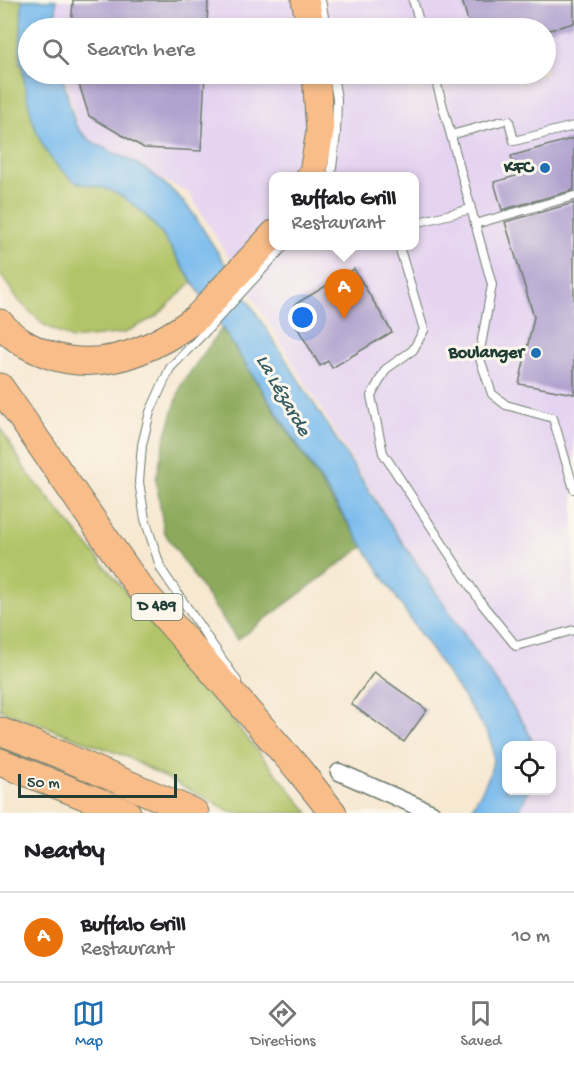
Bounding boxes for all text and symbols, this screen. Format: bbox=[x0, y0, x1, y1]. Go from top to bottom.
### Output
search box bbox=[18, 18, 556, 84]
icon: search bbox=[39, 35, 72, 68]
text: Search here bbox=[87, 38, 195, 64]
place label: KFC bbox=[503, 158, 535, 179]
marker: KFC bbox=[538, 161, 552, 175]
popup bbox=[269, 172, 419, 250]
text: Buffalo Grill bbox=[292, 187, 396, 213]
text: Restaurant bbox=[292, 213, 384, 236]
pin: A bbox=[324, 270, 364, 319]
your location bbox=[288, 303, 317, 332]
place label: Boulanger bbox=[448, 343, 527, 364]
marker: Boulanger bbox=[529, 346, 543, 360]
water label: La Lézarde bbox=[250, 351, 315, 441]
road number: D 489 bbox=[132, 594, 182, 620]
map controls bbox=[502, 741, 556, 795]
button: locate bbox=[502, 741, 556, 795]
scale bar bbox=[18, 771, 177, 798]
text: 50 m bbox=[27, 775, 60, 794]
text: Nearby bbox=[24, 837, 105, 868]
text: Buffalo Grill bbox=[81, 913, 186, 939]
text: A bbox=[38, 926, 49, 949]
text: 10 m bbox=[512, 926, 550, 949]
text: Restaurant bbox=[81, 939, 174, 962]
tab: Map bbox=[72, 997, 105, 1052]
tab: Directions bbox=[250, 997, 316, 1052]
tab: Saved bbox=[460, 997, 501, 1052]

